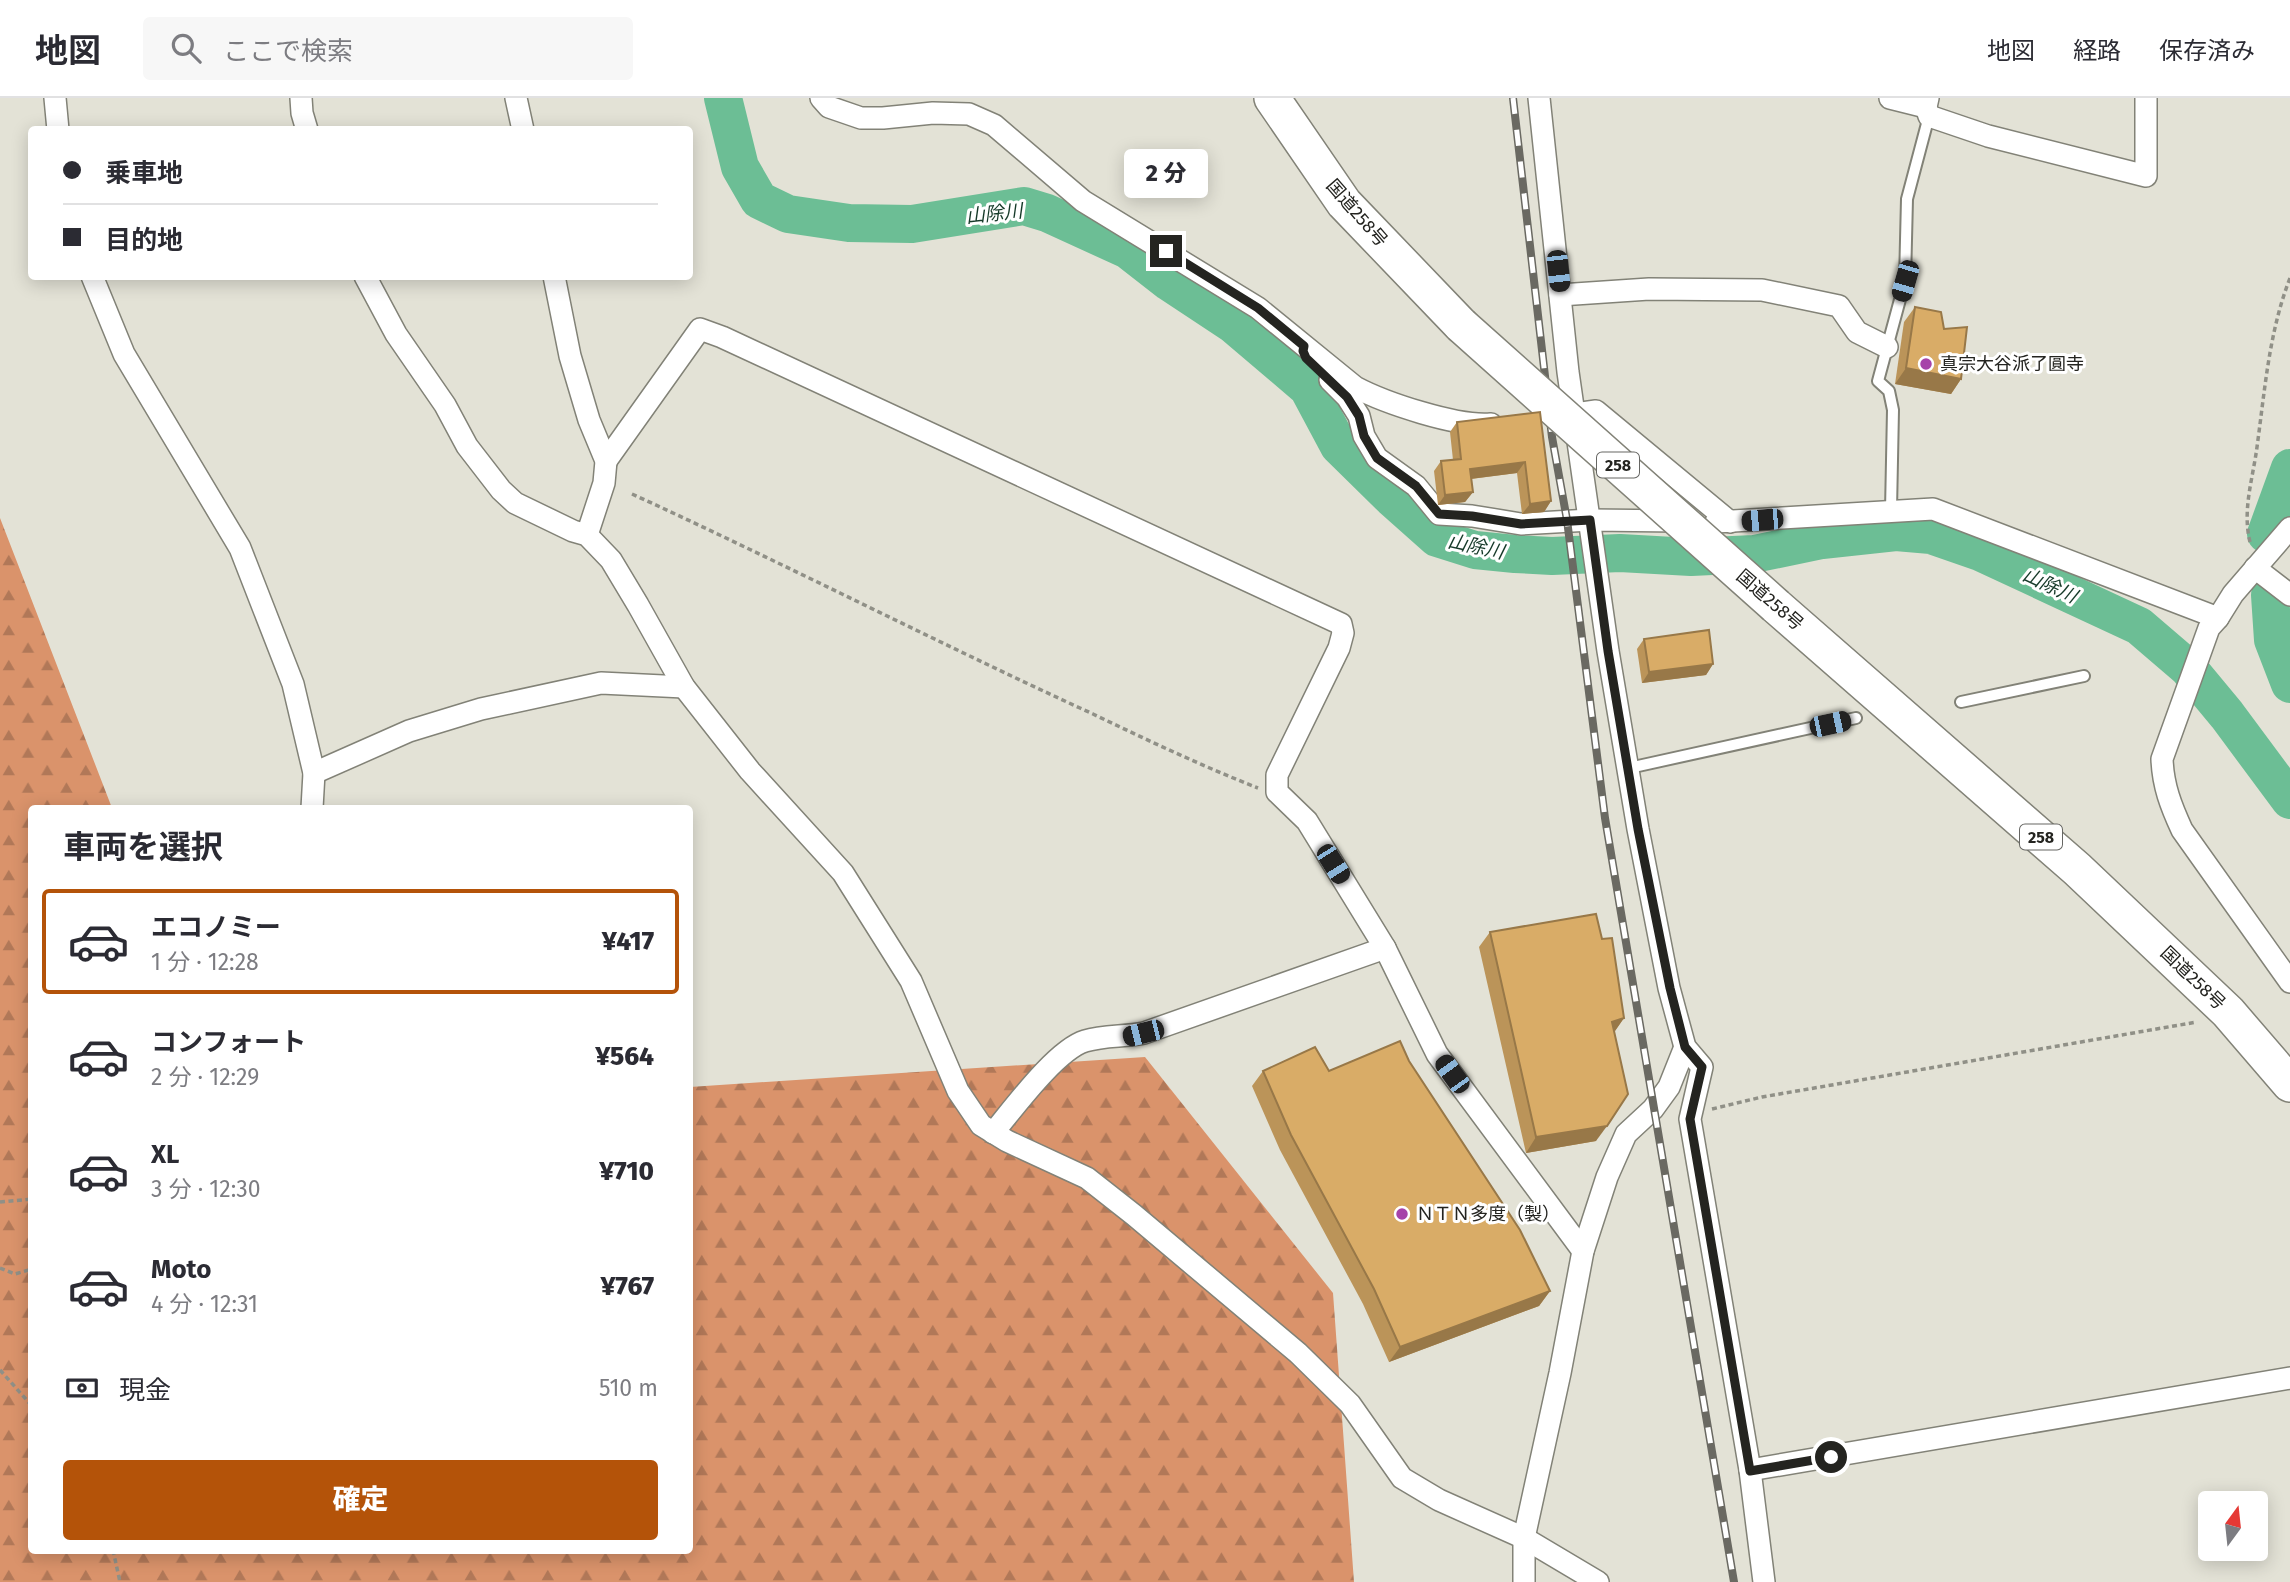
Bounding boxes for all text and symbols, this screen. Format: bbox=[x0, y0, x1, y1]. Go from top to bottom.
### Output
search box bbox=[143, 17, 633, 80]
icon: search bbox=[167, 29, 205, 67]
text: 地図 bbox=[35, 31, 101, 71]
text: ここで検索 bbox=[223, 36, 353, 67]
text: 地図 bbox=[1987, 37, 2035, 65]
text: 経路 bbox=[2073, 37, 2121, 65]
text: 保存済み bbox=[2159, 37, 2255, 65]
callout: 2 分 bbox=[1124, 150, 1208, 198]
text: 乗車地 bbox=[105, 158, 183, 189]
text: 2 分 bbox=[1146, 159, 1186, 187]
street label: 国道258号 bbox=[1322, 175, 1392, 251]
water label: 山除川 bbox=[964, 199, 1026, 228]
text: 目的地 bbox=[105, 225, 183, 256]
route end bbox=[1150, 235, 1182, 267]
car bbox=[1546, 249, 1571, 293]
car bbox=[1890, 258, 1921, 304]
place label: 真宗大谷派了圓寺 bbox=[1940, 353, 2084, 375]
marker: 真宗大谷派了圓寺 bbox=[1918, 356, 1934, 372]
road number: 258 bbox=[1597, 452, 1639, 478]
car bbox=[1741, 508, 1784, 532]
water label: 山除川 bbox=[1446, 529, 1508, 564]
water label: 山除川 bbox=[2019, 563, 2082, 609]
street label: 国道258号 bbox=[1732, 565, 1808, 635]
car bbox=[1808, 709, 1853, 739]
road number: 258 bbox=[2020, 824, 2062, 850]
text: 車両を選択 bbox=[63, 828, 223, 866]
car bbox=[1313, 841, 1354, 887]
icon: car bbox=[67, 910, 130, 973]
text: エコノミー bbox=[151, 912, 281, 943]
text: ¥417 bbox=[602, 926, 654, 957]
street label: 国道258号 bbox=[2156, 942, 2230, 1014]
text: 1 分 · 12:28 bbox=[151, 948, 259, 976]
car bbox=[1121, 1018, 1166, 1048]
icon: car bbox=[67, 1025, 130, 1088]
text: コンフォート bbox=[151, 1027, 306, 1058]
text: ¥564 bbox=[595, 1041, 654, 1072]
car bbox=[1432, 1051, 1473, 1097]
text: 2 分 · 12:29 bbox=[151, 1063, 259, 1091]
text: XL bbox=[151, 1139, 179, 1170]
icon: car bbox=[67, 1140, 130, 1203]
text: ¥710 bbox=[599, 1156, 654, 1187]
text: 3 分 · 12:30 bbox=[151, 1175, 261, 1203]
place label: ＮＴＮ多度（製） bbox=[1416, 1203, 1560, 1225]
marker: ＮＴＮ多度（製） bbox=[1394, 1206, 1410, 1222]
text: Moto bbox=[151, 1254, 211, 1285]
icon: car bbox=[67, 1255, 130, 1318]
text: ¥767 bbox=[600, 1271, 654, 1302]
text: 4 分 · 12:31 bbox=[151, 1290, 258, 1318]
icon: cash bbox=[63, 1369, 101, 1407]
text: 510 m bbox=[599, 1374, 658, 1402]
text: 現金 bbox=[119, 1375, 171, 1406]
route start bbox=[1815, 1441, 1847, 1473]
button: 確定 bbox=[63, 1460, 658, 1540]
north arrow bbox=[2198, 1491, 2268, 1561]
map controls bbox=[2198, 1491, 2268, 1561]

